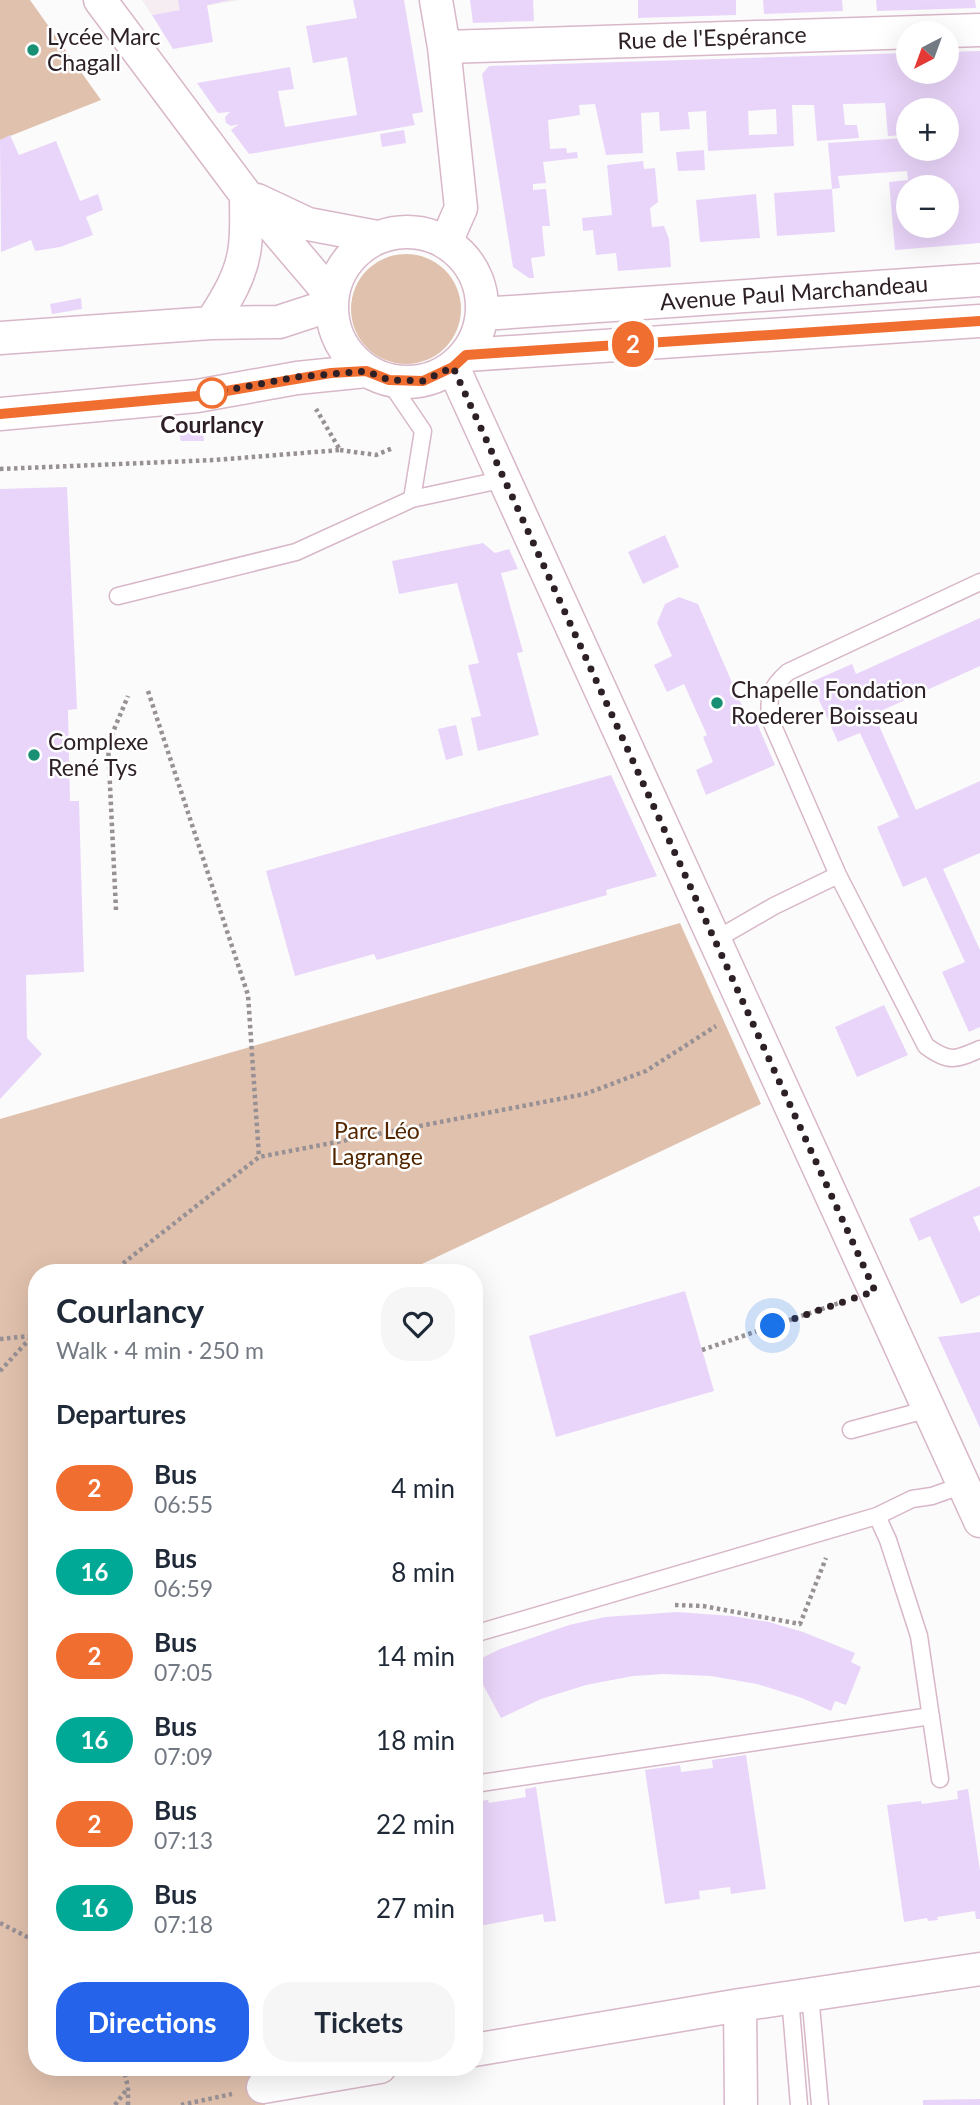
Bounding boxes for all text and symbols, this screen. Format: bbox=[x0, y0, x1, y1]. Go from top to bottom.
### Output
street label: Rue de l'Espérance bbox=[617, 20, 807, 54]
north arrow bbox=[896, 21, 959, 84]
map controls bbox=[896, 21, 959, 238]
place label: Lycée Marc Chagall bbox=[47, 22, 160, 76]
marker: Lycée Marc Chagall bbox=[25, 42, 41, 58]
button: + bbox=[896, 98, 959, 161]
button: − bbox=[896, 175, 959, 238]
street label: Avenue Paul Marchandeau bbox=[659, 269, 929, 315]
line badge: 2 bbox=[610, 321, 656, 367]
text: 2 bbox=[626, 329, 640, 358]
marker: Courlancy bbox=[197, 378, 227, 408]
place label: Courlancy bbox=[160, 410, 265, 438]
place label: Chapelle Fondation Roederer Boisseau bbox=[731, 675, 927, 729]
marker: Chapelle Fondation Roederer Boisseau bbox=[709, 695, 725, 711]
place label: Complexe René Tys bbox=[48, 727, 149, 781]
marker: Complexe René Tys bbox=[26, 747, 42, 763]
park label: Parc Léo Lagrange bbox=[331, 1116, 423, 1170]
button: heart bbox=[381, 1287, 455, 1361]
text: Courlancy bbox=[56, 1290, 204, 1330]
your location bbox=[755, 1308, 790, 1343]
text: Walk · 4 min · 250 m bbox=[56, 1336, 264, 1364]
text: Departures bbox=[56, 1398, 186, 1430]
text: Bus bbox=[154, 1458, 197, 1490]
text: 4 min bbox=[391, 1472, 455, 1504]
text: 2 bbox=[88, 1473, 101, 1502]
text: 06:55 bbox=[154, 1490, 213, 1518]
text: Bus bbox=[154, 1542, 197, 1574]
text: 8 min bbox=[391, 1556, 455, 1588]
text: 16 bbox=[81, 1557, 108, 1586]
text: 06:59 bbox=[154, 1574, 213, 1602]
text: Bus bbox=[154, 1626, 197, 1658]
text: 14 min bbox=[376, 1640, 455, 1672]
text: 2 bbox=[88, 1641, 101, 1670]
text: 07:05 bbox=[154, 1658, 213, 1686]
text: Bus bbox=[154, 1710, 197, 1742]
text: 18 min bbox=[376, 1724, 455, 1756]
text: 16 bbox=[81, 1725, 108, 1754]
text: 07:09 bbox=[154, 1742, 213, 1770]
text: Bus bbox=[154, 1794, 197, 1826]
text: 22 min bbox=[376, 1808, 455, 1840]
text: 2 bbox=[88, 1809, 101, 1838]
text: 07:13 bbox=[154, 1826, 213, 1854]
text: Bus bbox=[154, 1878, 197, 1910]
text: 27 min bbox=[376, 1892, 455, 1924]
text: 16 bbox=[81, 1893, 108, 1922]
text: 07:18 bbox=[154, 1910, 213, 1938]
button: Directions bbox=[56, 1982, 249, 2062]
button: Tickets bbox=[263, 1982, 455, 2062]

